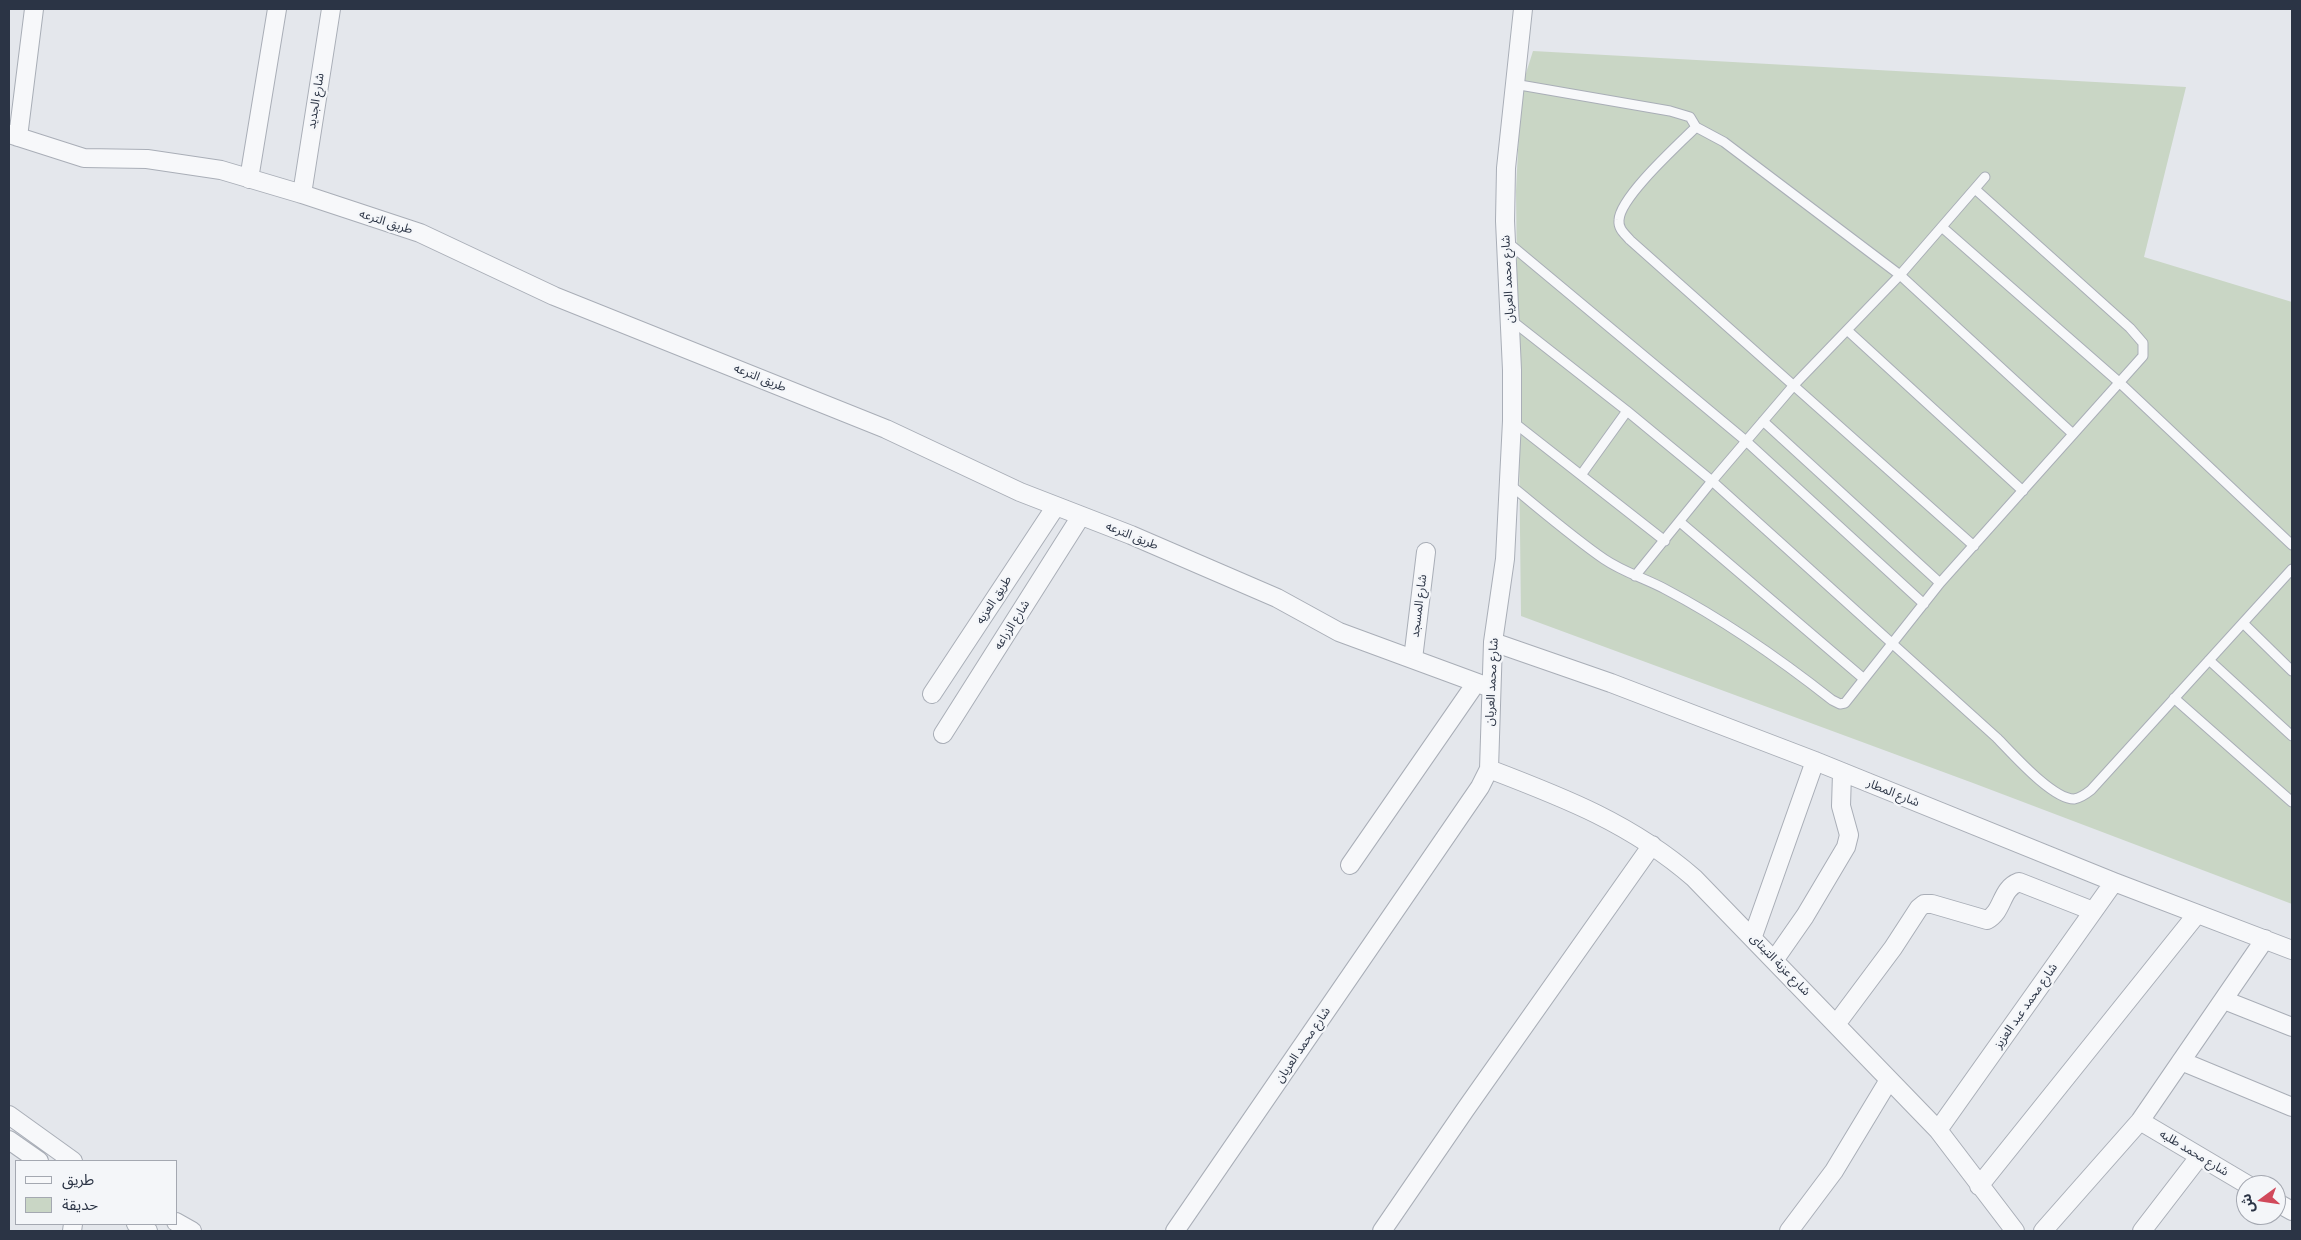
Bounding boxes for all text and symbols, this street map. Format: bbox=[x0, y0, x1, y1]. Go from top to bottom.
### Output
street label: شارع الجديد bbox=[304, 72, 328, 130]
street label: طريق الترعه bbox=[357, 207, 415, 237]
street label: شارع محمد العريان bbox=[1499, 235, 1517, 323]
street label: طريق الترعه bbox=[732, 361, 788, 395]
street label: طريق الترعه bbox=[1104, 519, 1160, 553]
street label: طريق العزيه bbox=[973, 573, 1015, 627]
street label: شارع المسجد bbox=[1408, 574, 1430, 638]
street label: شارع الزراعه bbox=[991, 598, 1033, 652]
street label: شارع محمد العريان bbox=[1483, 638, 1501, 726]
street label: شارع المطار bbox=[1865, 776, 1921, 810]
street label: شارع عزبة التيتاى bbox=[1747, 931, 1813, 999]
street label: شارع محمد عبد العزيز bbox=[1991, 961, 2061, 1051]
street label: شارع محمد العريان bbox=[1272, 1004, 1334, 1086]
street label: شارع محمد طلبه bbox=[2157, 1127, 2231, 1179]
legend bbox=[15, 1160, 178, 1225]
text: طريق bbox=[62, 1170, 94, 1189]
north arrow bbox=[2236, 1175, 2286, 1225]
text: ش bbox=[2236, 1192, 2258, 1215]
text: حديقة bbox=[62, 1195, 98, 1214]

